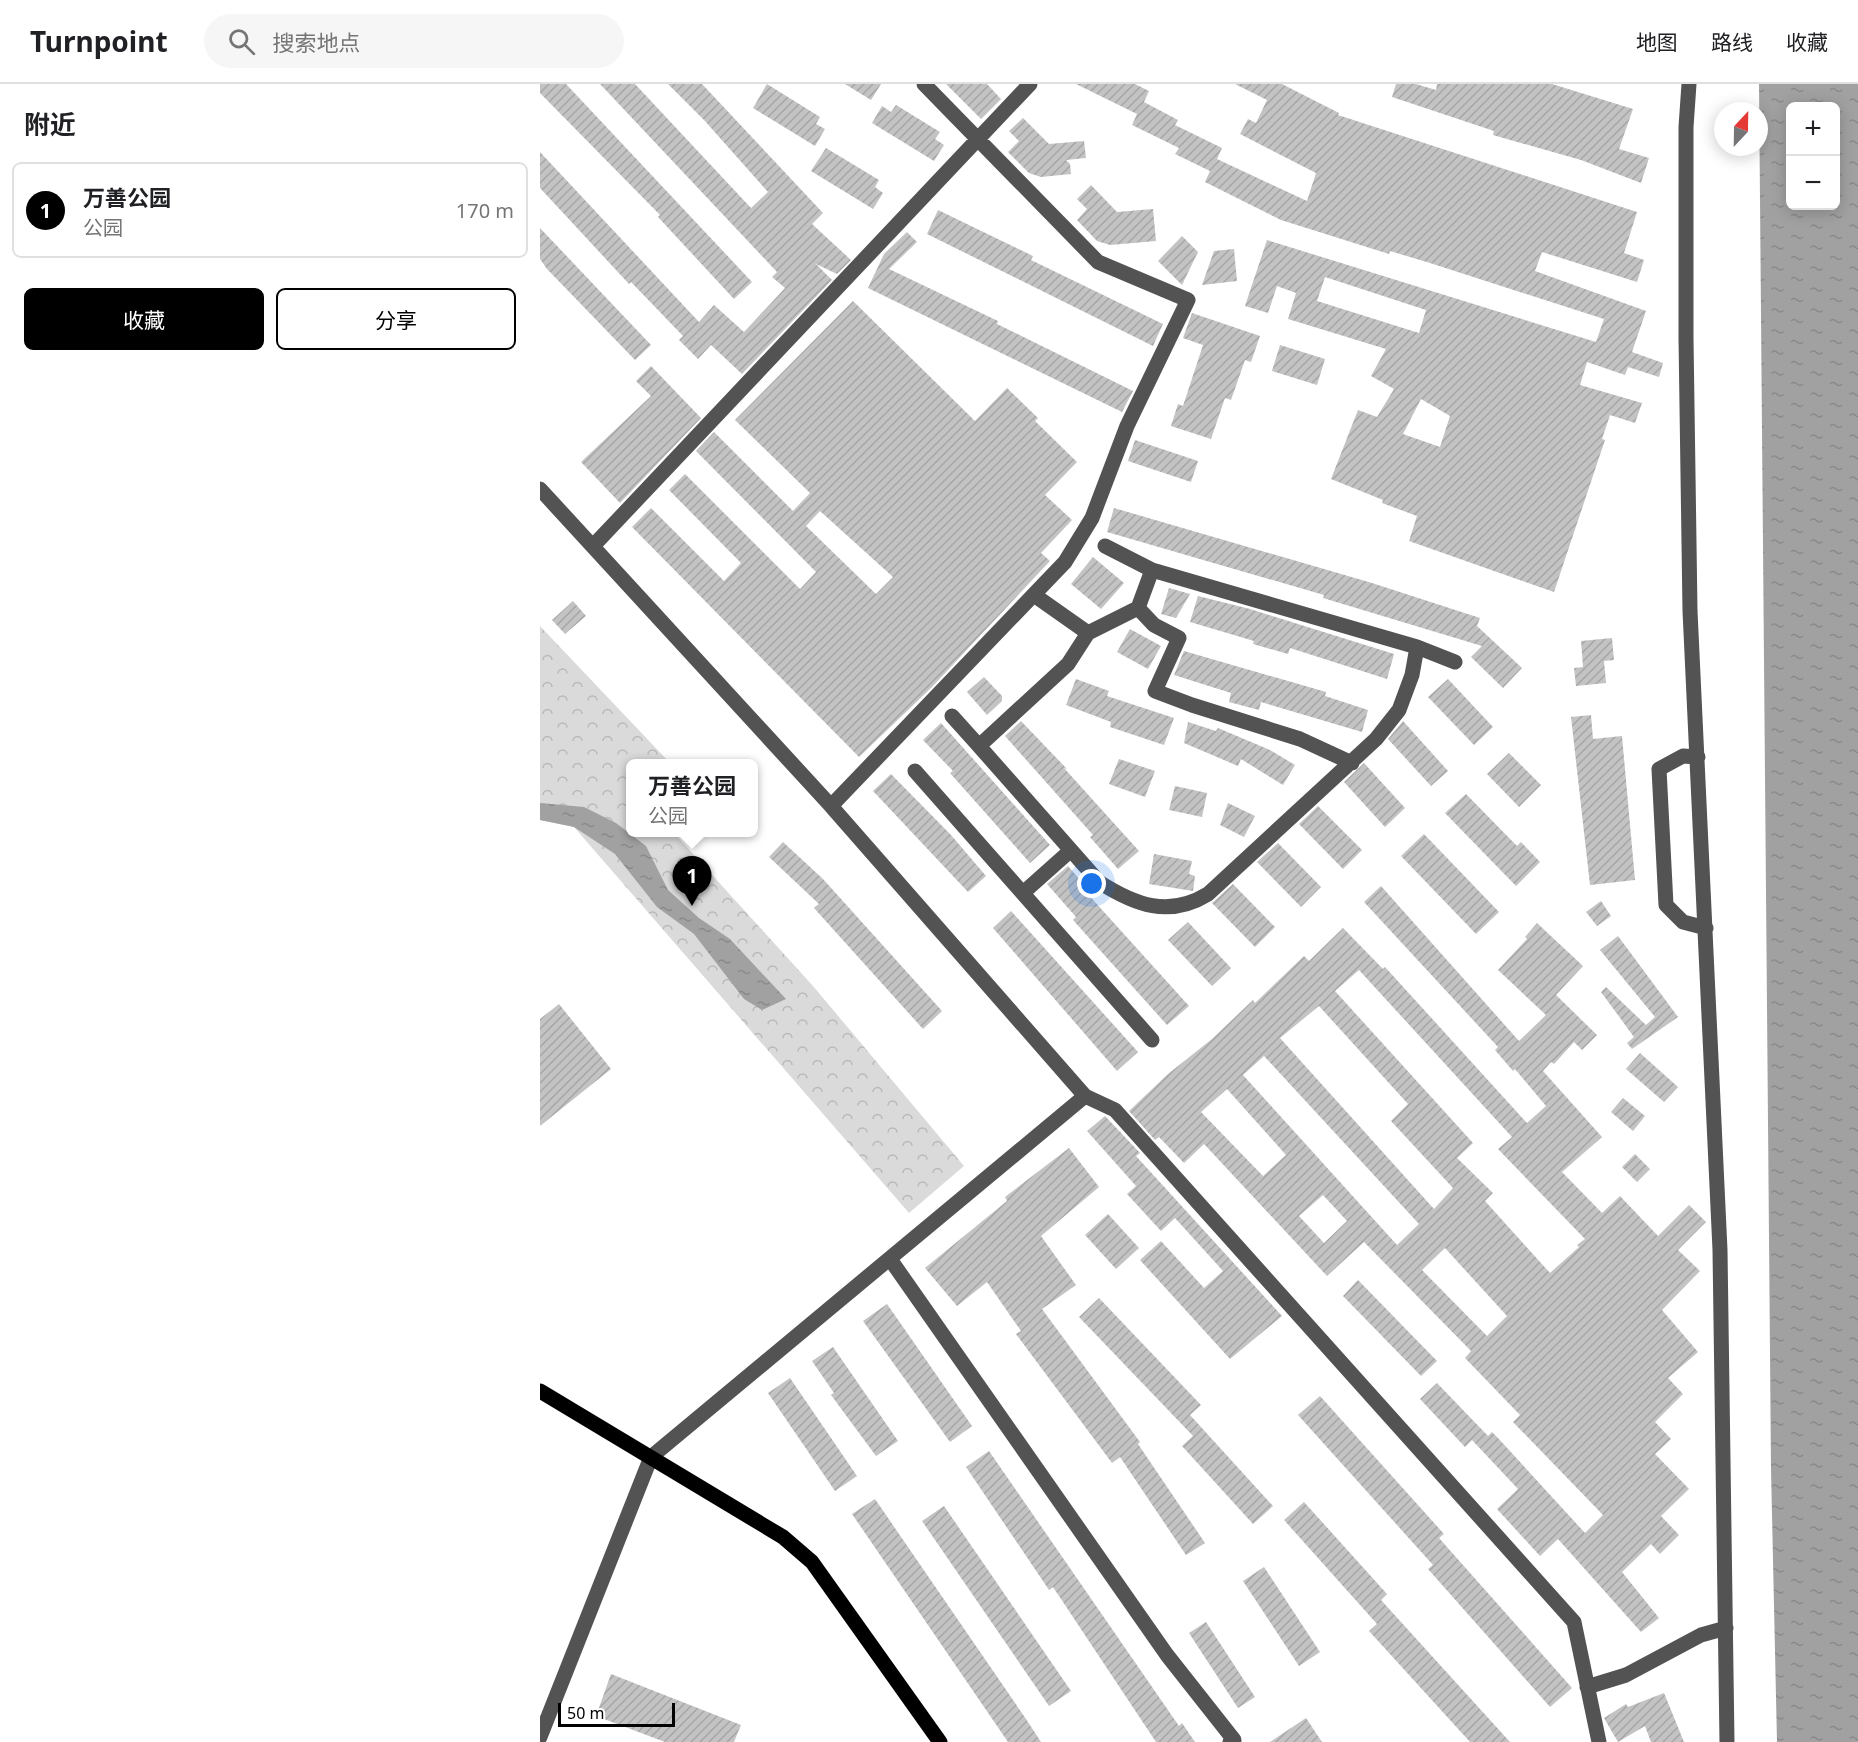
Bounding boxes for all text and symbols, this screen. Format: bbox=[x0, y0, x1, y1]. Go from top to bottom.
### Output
search box bbox=[204, 14, 624, 68]
text: Turnpoint bbox=[30, 22, 168, 60]
icon: search bbox=[225, 25, 258, 58]
text: 搜索地点 bbox=[273, 27, 361, 57]
text: 地图 bbox=[1636, 28, 1678, 56]
text: 路线 bbox=[1711, 28, 1753, 56]
text: 收藏 bbox=[1786, 28, 1828, 56]
north arrow bbox=[1714, 102, 1768, 156]
map controls bbox=[1786, 102, 1840, 210]
button: + bbox=[1786, 102, 1840, 156]
text: 附近 bbox=[24, 106, 76, 142]
button: − bbox=[1786, 156, 1840, 210]
text: 万善公园 bbox=[83, 182, 171, 212]
text: 1 bbox=[40, 197, 51, 224]
text: 170 m bbox=[456, 197, 514, 224]
text: 公园 bbox=[83, 214, 123, 241]
button: 收藏 bbox=[24, 288, 264, 350]
button: 分享 bbox=[276, 288, 516, 350]
popup bbox=[626, 759, 758, 837]
text: 万善公园 bbox=[648, 770, 736, 800]
text: 公园 bbox=[648, 802, 688, 829]
pin: 1 bbox=[672, 856, 712, 906]
your location bbox=[1077, 869, 1106, 898]
scale bar bbox=[558, 1700, 675, 1728]
text: 50 m bbox=[567, 1702, 604, 1724]

